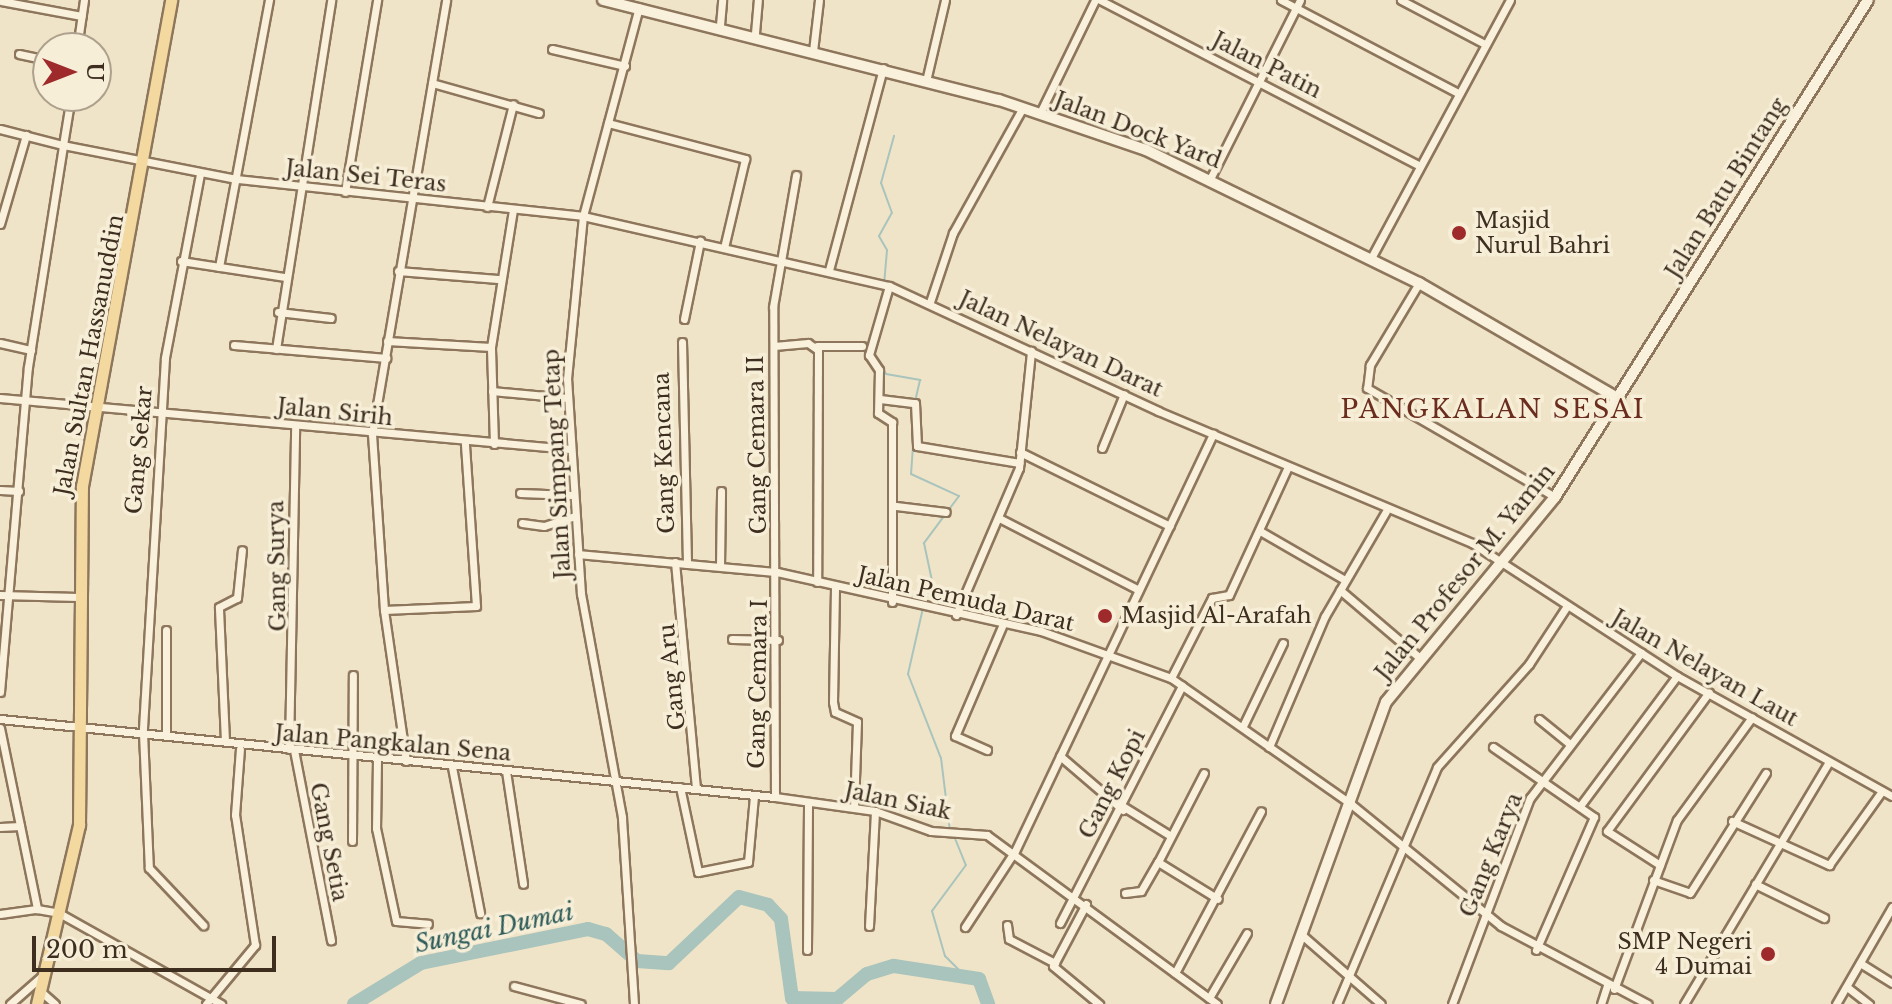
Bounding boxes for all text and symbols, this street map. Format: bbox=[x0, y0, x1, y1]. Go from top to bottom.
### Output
street label: Jalan Patin bbox=[1208, 26, 1326, 104]
north arrow bbox=[32, 32, 112, 112]
text: U bbox=[81, 62, 108, 82]
street label: Jalan Dock Yard bbox=[1050, 86, 1226, 174]
street label: Jalan Batu Bintang bbox=[1660, 93, 1792, 283]
street label: Jalan Sei Teras bbox=[284, 154, 448, 198]
place label: Masjid Nurul Bahri bbox=[1475, 207, 1610, 258]
street label: Jalan Sultan Hassanuddin bbox=[49, 212, 129, 498]
marker: Masjid Nurul Bahri bbox=[1450, 224, 1468, 242]
street label: Jalan Nelayan Darat bbox=[955, 285, 1167, 403]
street label: Jalan Simpang Tetap bbox=[538, 348, 576, 580]
street label: Gang Cemara II bbox=[742, 355, 772, 535]
street label: Gang Kencana bbox=[648, 372, 680, 534]
street label: Gang Sekar bbox=[120, 385, 158, 515]
street label: Jalan Sirih bbox=[276, 393, 394, 431]
district label: PANGKALAN SESAI bbox=[1340, 394, 1646, 426]
street label: Jalan Profesor M. Yamin bbox=[1369, 458, 1561, 686]
street label: Gang Surya bbox=[263, 500, 291, 632]
street label: Jalan Pemuda Darat bbox=[855, 561, 1077, 637]
street label: Gang Cemara I bbox=[743, 599, 773, 769]
place label: Masjid Al-Arafah bbox=[1121, 603, 1312, 629]
street label: Jalan Nelayan Laut bbox=[1607, 604, 1803, 732]
marker: Masjid Al-Arafah bbox=[1096, 607, 1114, 625]
street label: Gang Aru bbox=[653, 622, 691, 732]
street label: Jalan Pangkalan Sena bbox=[274, 720, 512, 766]
street label: Gang Kopi bbox=[1073, 725, 1151, 843]
street label: Jalan Siak bbox=[842, 777, 954, 825]
street label: Gang Setia bbox=[305, 780, 353, 904]
street label: Gang Karya bbox=[1454, 789, 1528, 921]
water label: Sungai Dumai bbox=[412, 897, 576, 959]
scale bar bbox=[36, 920, 280, 970]
place label: SMP Negeri 4 Dumai bbox=[1617, 928, 1752, 980]
text: 200 m bbox=[46, 935, 128, 964]
marker: SMP Negeri 4 Dumai bbox=[1759, 945, 1777, 963]

